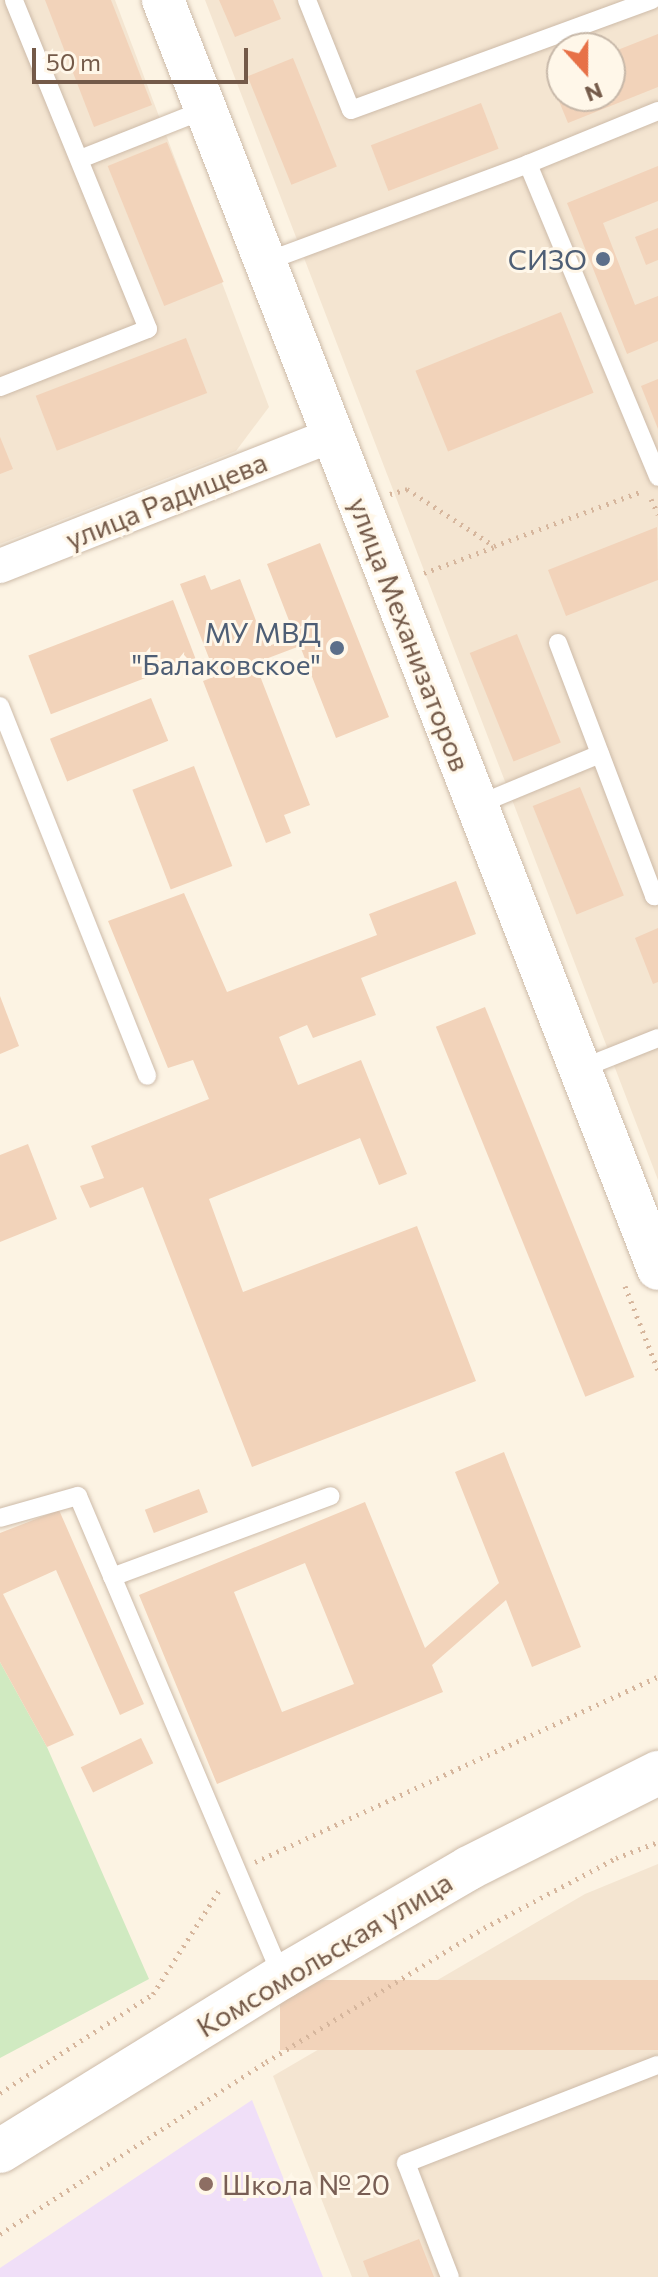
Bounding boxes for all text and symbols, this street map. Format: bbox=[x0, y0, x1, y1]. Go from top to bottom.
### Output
scale bar bbox=[36, 32, 252, 82]
north arrow bbox=[546, 32, 626, 112]
text: 50 m bbox=[46, 47, 101, 76]
text: N bbox=[582, 77, 607, 109]
place label: СИЗО bbox=[508, 242, 587, 276]
marker: СИЗО bbox=[594, 250, 612, 268]
street label: улица Радищева bbox=[60, 444, 272, 556]
street label: улица Механизаторов bbox=[342, 492, 478, 776]
place label: МУ МВД "Балаковское" bbox=[132, 615, 321, 681]
marker: МУ МВД "Балаковское" bbox=[328, 639, 346, 657]
street label: Комсомольская улица bbox=[190, 1864, 458, 2044]
place label: Школа № 20 bbox=[222, 2167, 390, 2201]
marker: Школа № 20 bbox=[197, 2175, 215, 2193]

